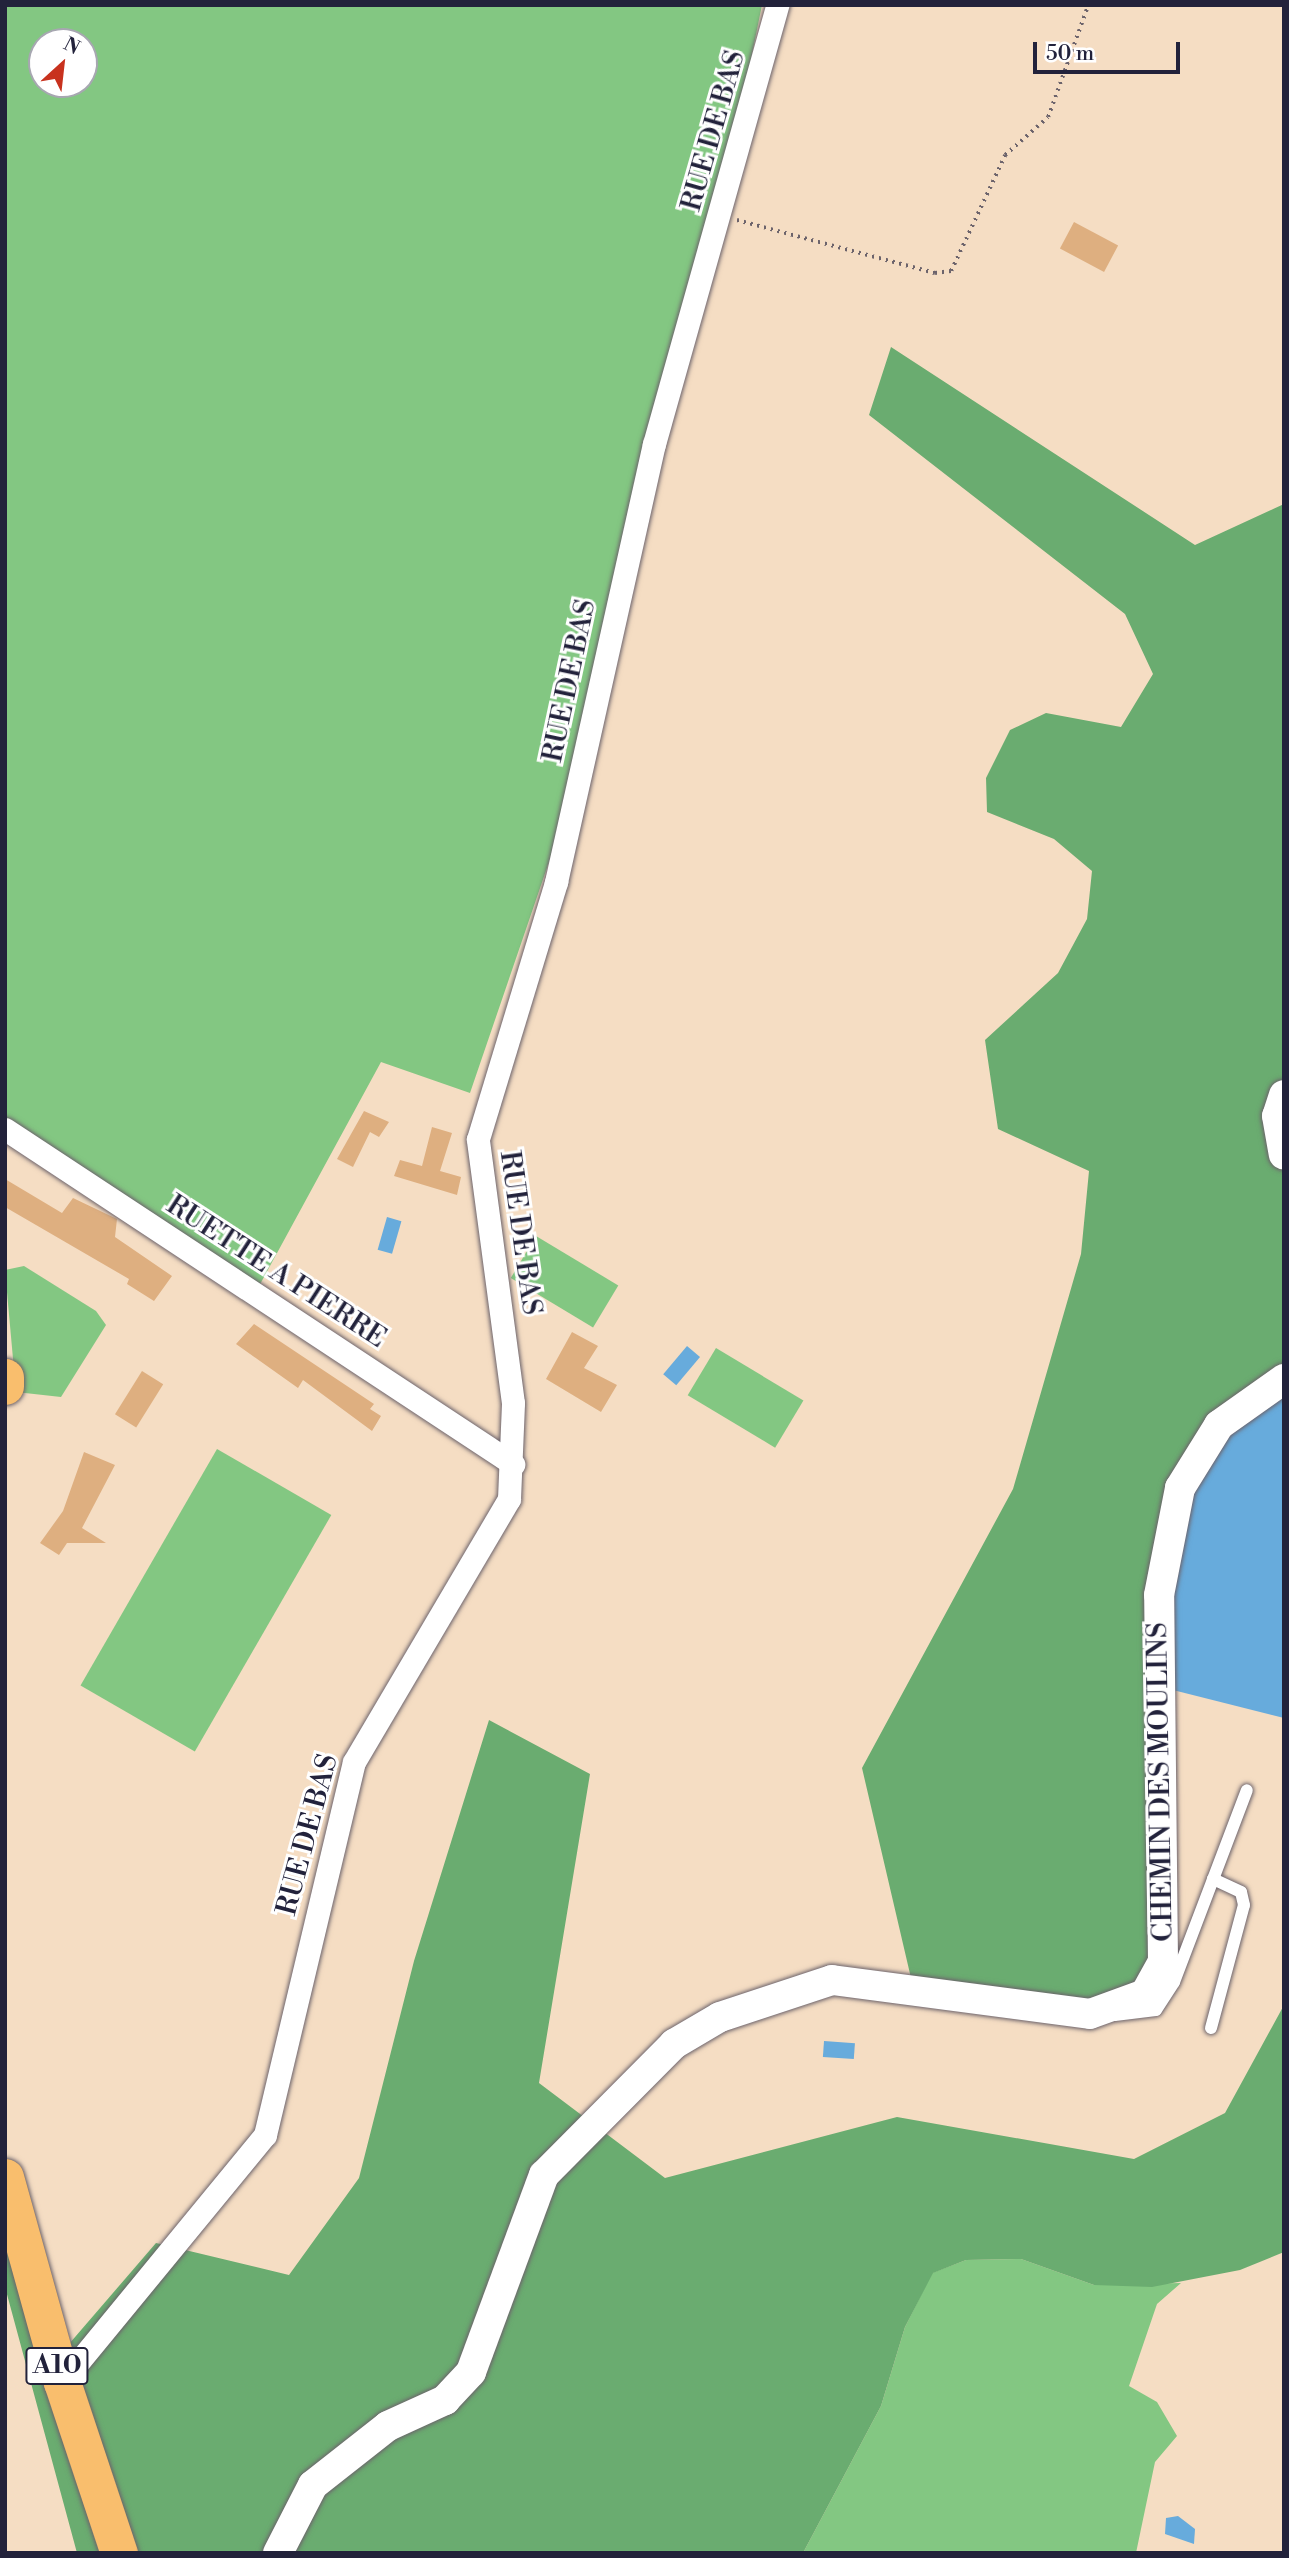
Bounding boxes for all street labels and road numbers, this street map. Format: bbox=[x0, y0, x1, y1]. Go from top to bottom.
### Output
street label: RUE DE BAS bbox=[675, 47, 753, 215]
street label: RUE DE BAS bbox=[536, 597, 604, 765]
street label: RUE DE BAS bbox=[492, 1149, 548, 1317]
street label: RUETTE A PIERRE bbox=[160, 1188, 392, 1356]
street label: CHEMIN DES MOULINS bbox=[1141, 1622, 1181, 1942]
street label: RUE DE BAS bbox=[270, 1751, 346, 1919]
road number: A10 bbox=[24, 2344, 90, 2388]

